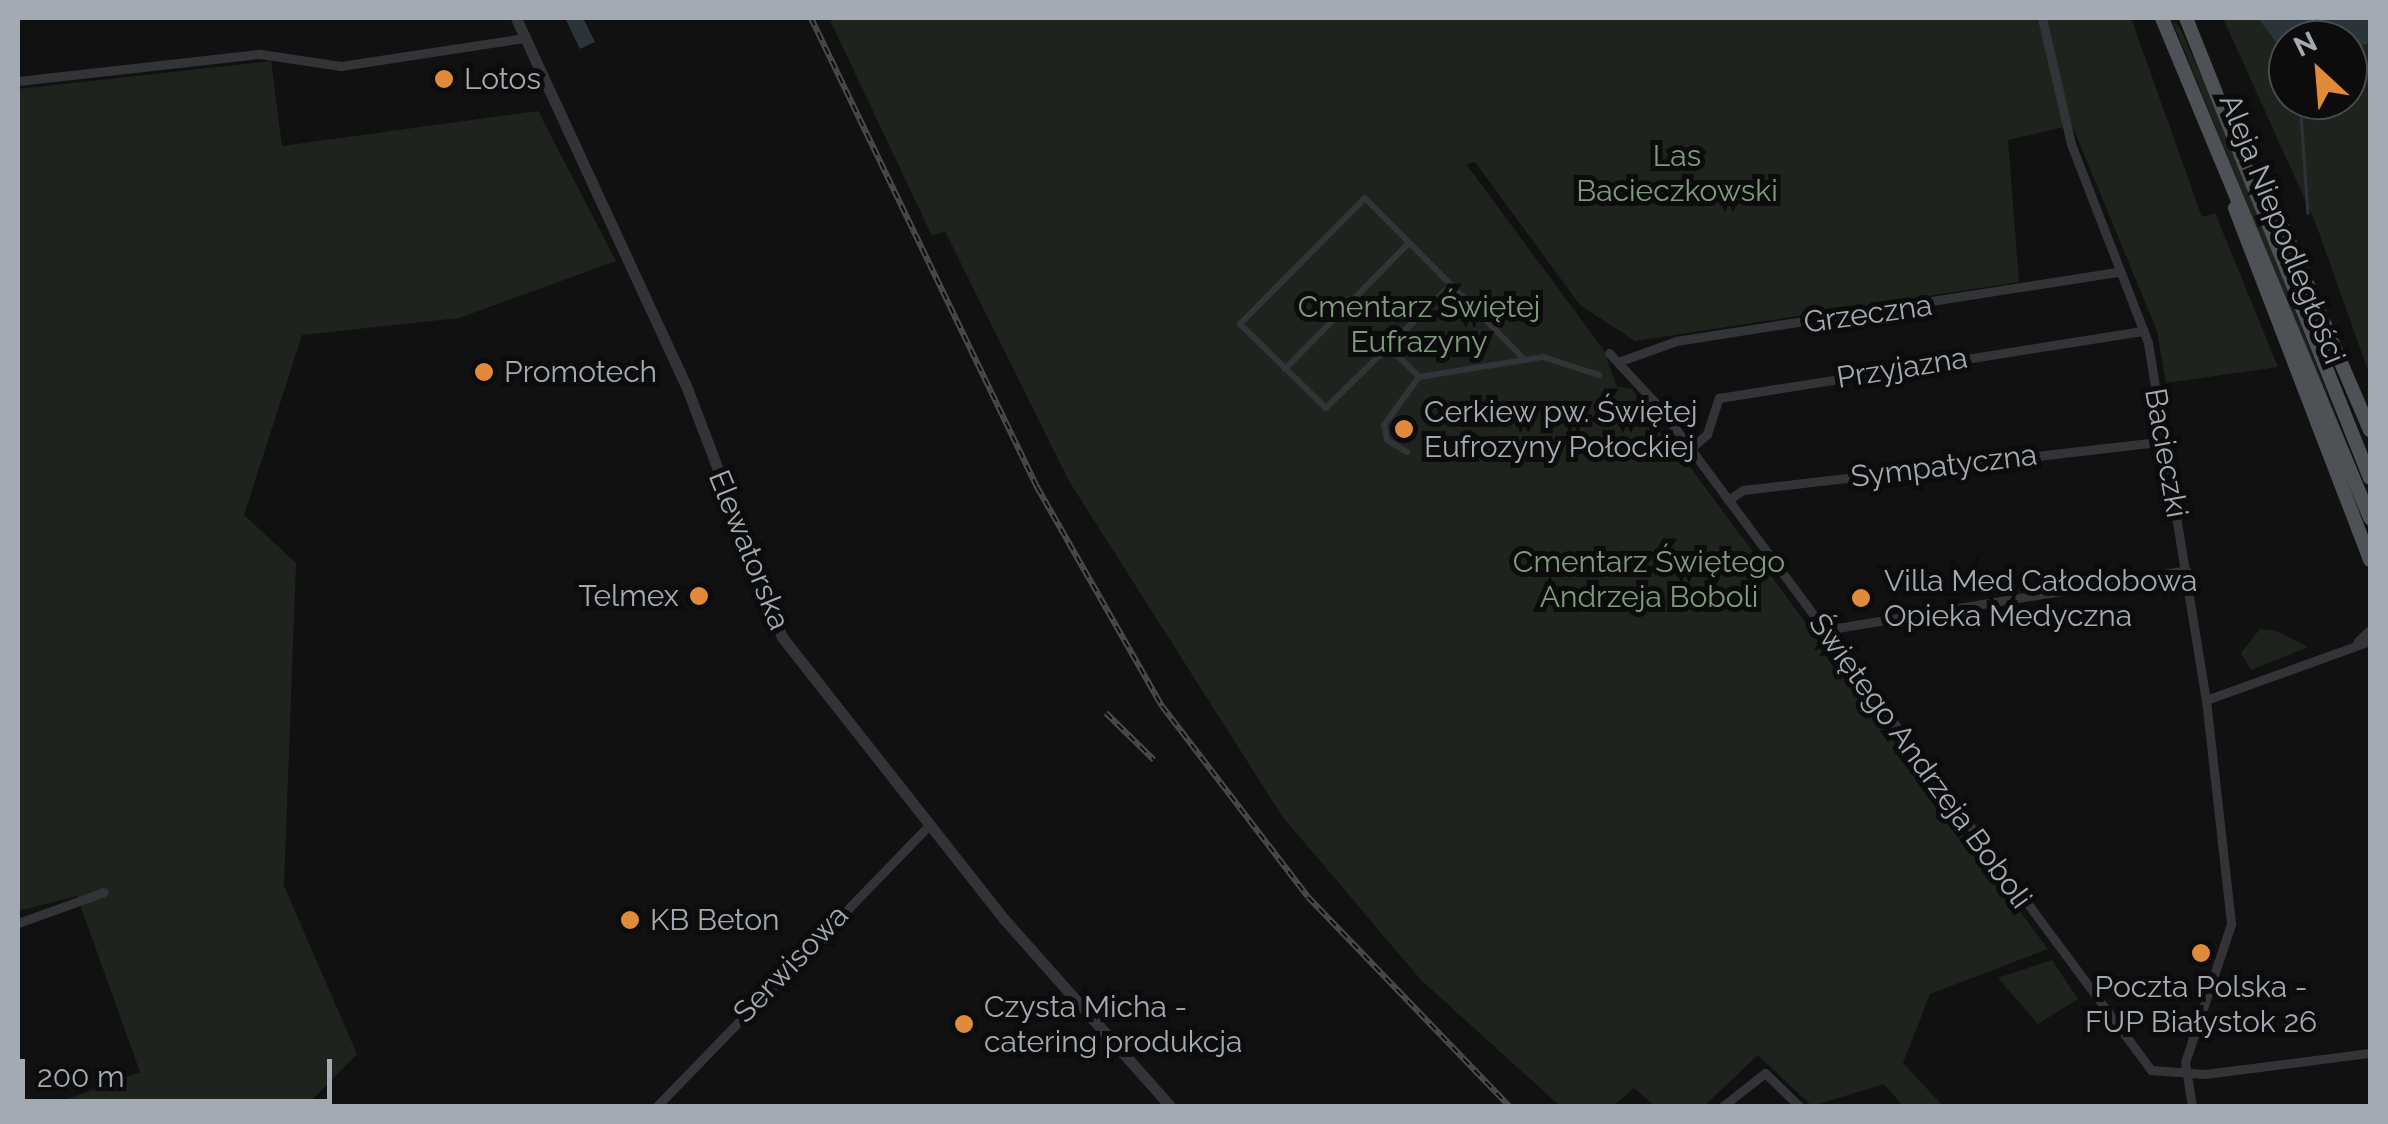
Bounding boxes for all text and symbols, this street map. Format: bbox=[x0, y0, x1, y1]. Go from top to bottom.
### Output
north arrow bbox=[2268, 20, 2368, 120]
text: N bbox=[2289, 25, 2322, 64]
place label: Lotos bbox=[464, 61, 541, 97]
marker: Lotos bbox=[433, 68, 455, 90]
street label: Aleja Niepodległości bbox=[2211, 89, 2353, 369]
park label: Las Bacieczkowski bbox=[1576, 138, 1778, 208]
street label: Grzeczna bbox=[1802, 287, 1934, 341]
park label: Cmentarz Świętej Eufrazyny bbox=[1298, 289, 1540, 360]
street label: Przyjazna bbox=[1834, 340, 1970, 396]
place label: Promotech bbox=[504, 354, 657, 390]
marker: Promotech bbox=[473, 361, 495, 383]
street label: Bacieczki bbox=[2137, 386, 2195, 520]
place label: Cerkiew pw. Świętej Eufrozyny Połockiej bbox=[1424, 394, 1698, 464]
marker: Cerkiew pw. Świętej Eufrozyny Połockiej bbox=[1393, 418, 1415, 440]
street label: Sympatyczna bbox=[1849, 437, 2039, 495]
street label: Elewatorska bbox=[701, 465, 797, 635]
park label: Cmentarz Świętego Andrzeja Boboli bbox=[1513, 544, 1785, 614]
place label: Villa Med Całodobowa Opieka Medyczna bbox=[1884, 563, 2197, 634]
place label: Telmex bbox=[579, 578, 679, 614]
marker: Telmex bbox=[688, 585, 710, 607]
marker: Villa Med Całodobowa Opieka Medyczna bbox=[1848, 585, 1874, 611]
street label: Świętego Andrzeja Boboli bbox=[1801, 606, 2039, 916]
street label: Serwisowa bbox=[726, 898, 856, 1030]
place label: KB Beton bbox=[650, 902, 779, 938]
marker: KB Beton bbox=[619, 909, 641, 931]
marker: Poczta Polska - FUP Białystok 26 bbox=[2190, 942, 2212, 964]
place label: Poczta Polska - FUP Białystok 26 bbox=[2084, 969, 2318, 1040]
place label: Czysta Micha - catering produkcja bbox=[984, 989, 1242, 1060]
marker: Czysta Micha - catering produkcja bbox=[953, 1013, 975, 1035]
scale bar bbox=[25, 1039, 338, 1101]
text: 200 m bbox=[37, 1059, 125, 1094]

